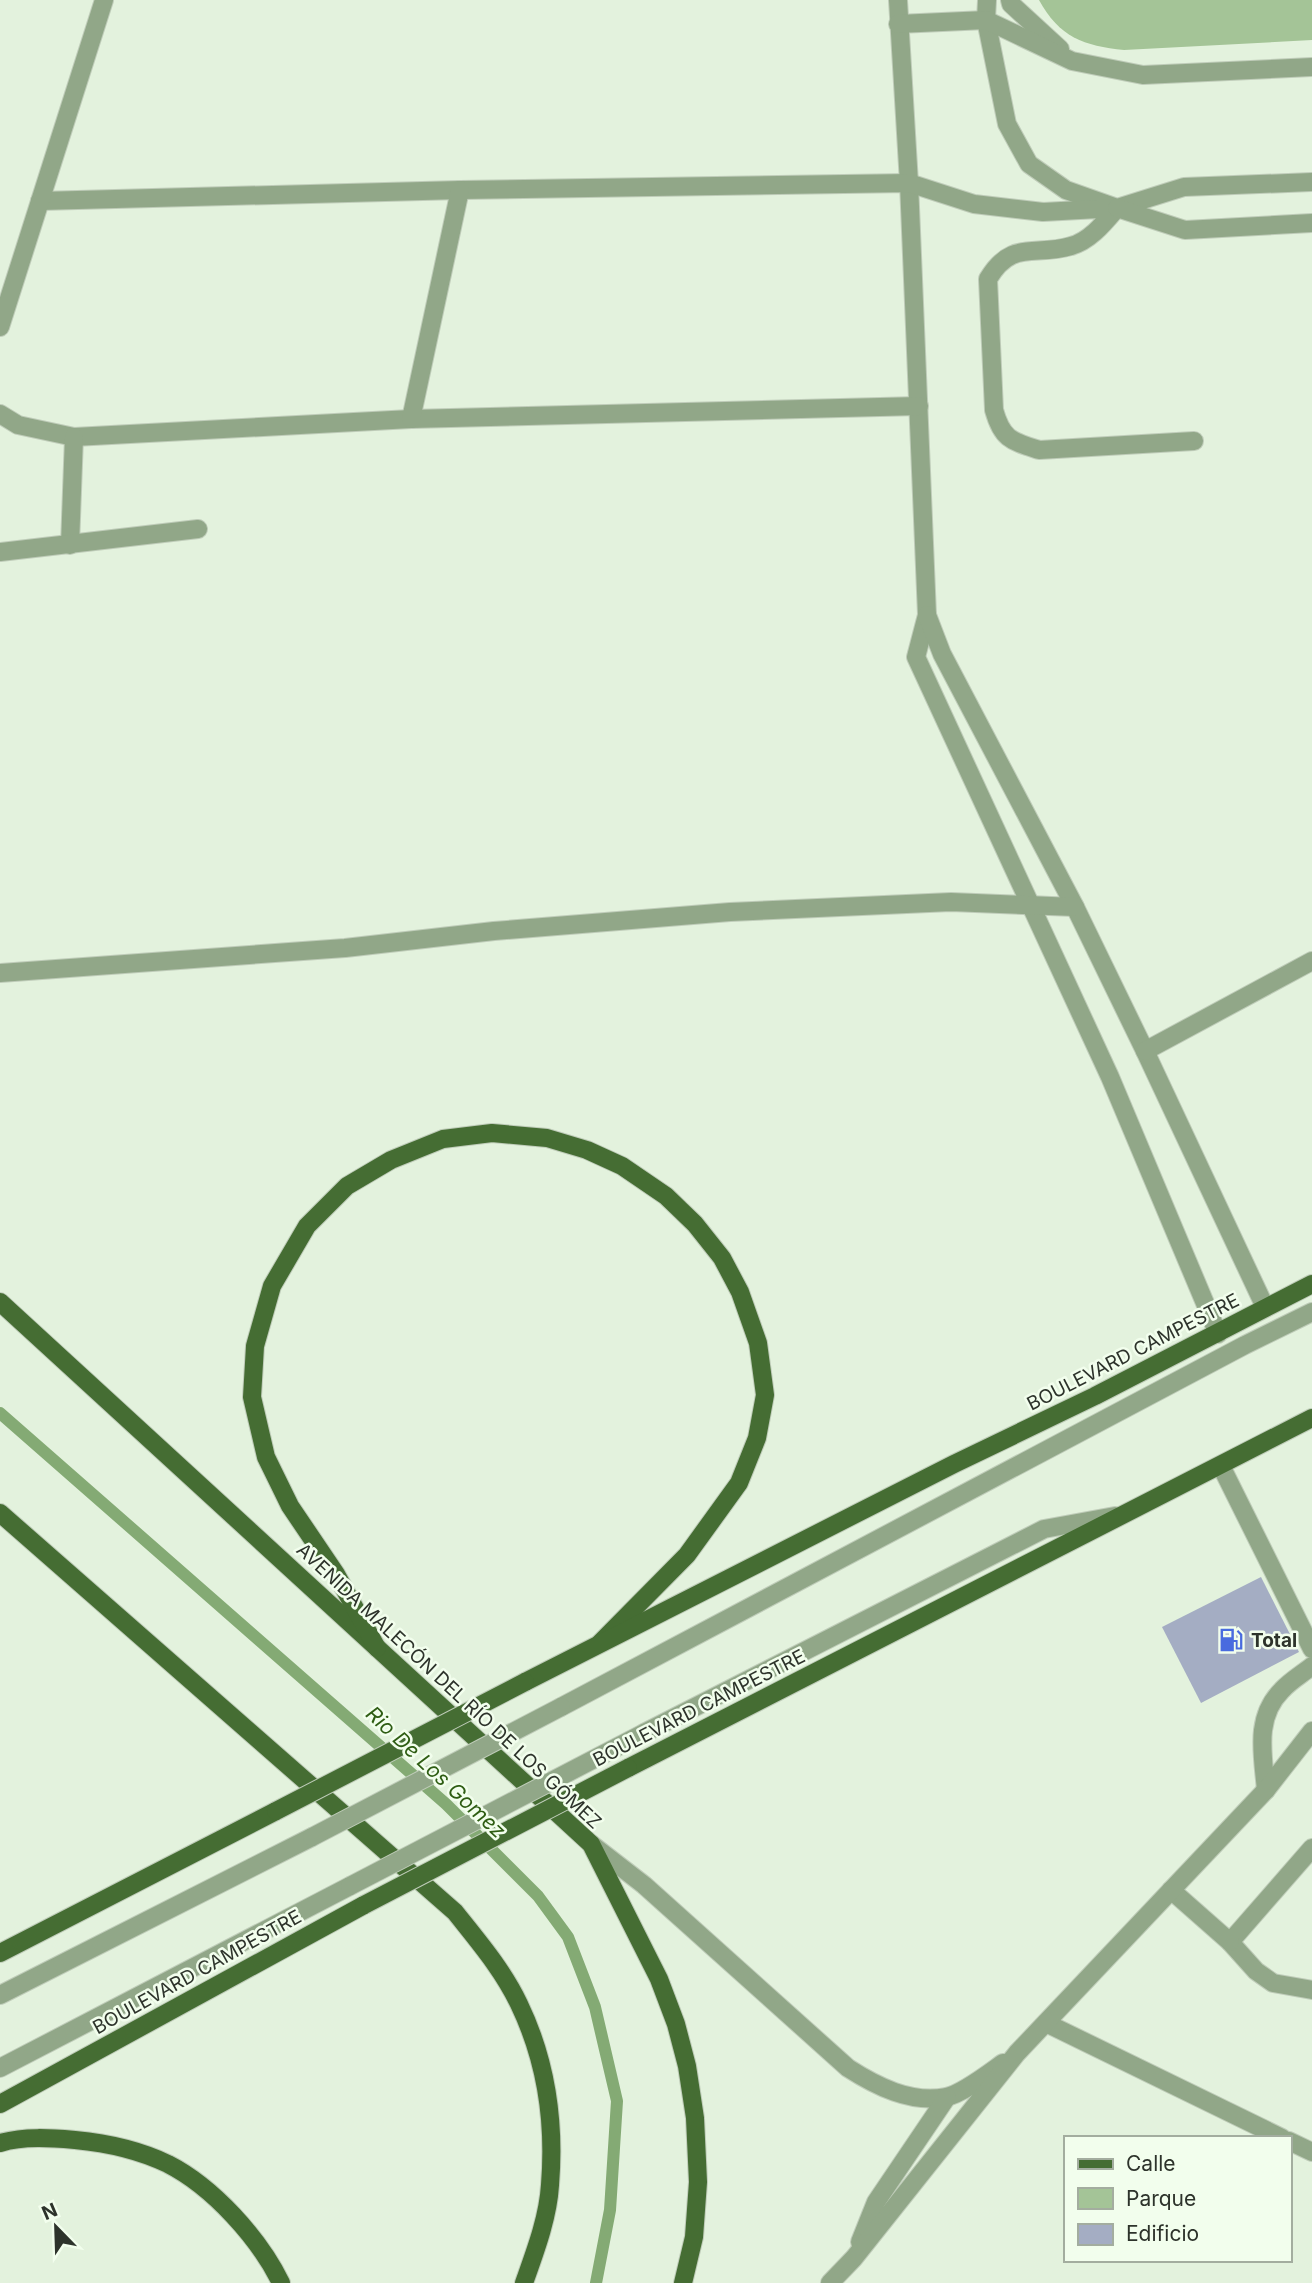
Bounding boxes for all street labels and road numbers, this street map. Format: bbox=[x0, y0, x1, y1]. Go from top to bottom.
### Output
street label: BOULEVARD CAMPESTRE bbox=[1023, 1288, 1243, 1416]
street label: AVENIDA MALECÓN DEL RÍO DE LOS GÓMEZ bbox=[292, 1538, 607, 1834]
street label: BOULEVARD CAMPESTRE bbox=[589, 1644, 809, 1772]
street label: BOULEVARD CAMPESTRE bbox=[89, 1905, 305, 2039]

